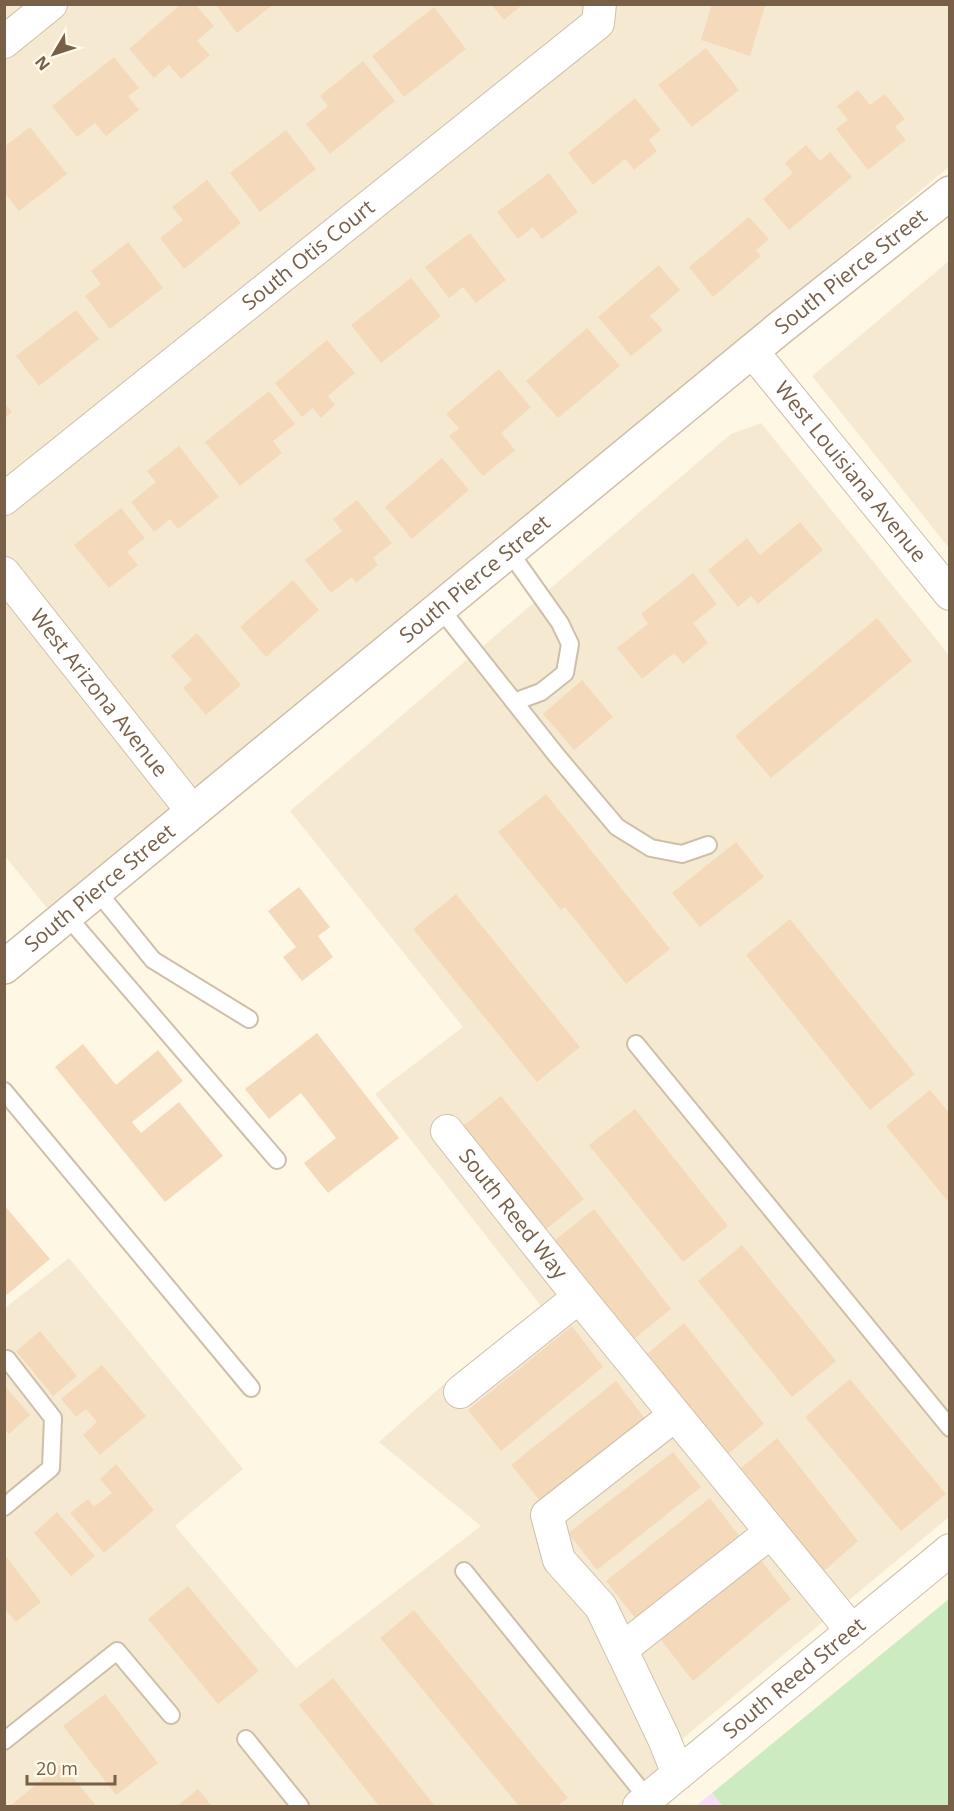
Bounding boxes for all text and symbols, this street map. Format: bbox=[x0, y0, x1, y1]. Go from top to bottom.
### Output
north arrow bbox=[24, 24, 84, 84]
text: N bbox=[30, 51, 55, 75]
street label: South Otis Court bbox=[236, 193, 380, 316]
street label: South Pierce Street bbox=[768, 202, 932, 340]
street label: West Louisiana Avenue bbox=[769, 375, 934, 568]
street label: South Pierce Street bbox=[393, 508, 555, 649]
street label: West Arizona Avenue bbox=[24, 603, 175, 782]
street label: South Pierce Street bbox=[18, 817, 180, 958]
street label: South Reed Way bbox=[453, 1142, 575, 1285]
street label: South Reed Street bbox=[717, 1611, 871, 1744]
scale bar bbox=[27, 1748, 116, 1786]
text: 20 m bbox=[36, 1756, 78, 1780]

